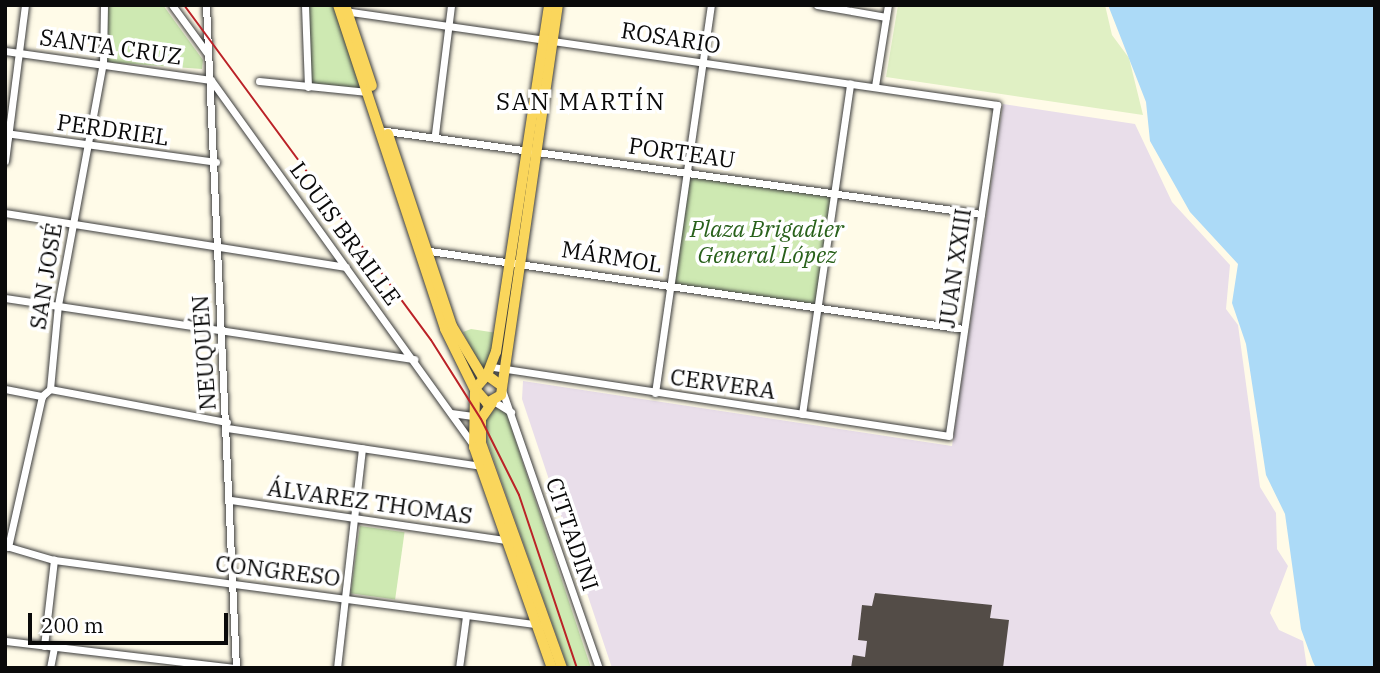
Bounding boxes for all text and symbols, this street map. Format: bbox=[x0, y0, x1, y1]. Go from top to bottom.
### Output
street label: ROSARIO bbox=[619, 15, 723, 59]
street label: SANTA CRUZ bbox=[38, 22, 184, 70]
district label: SAN MARTÍN bbox=[497, 88, 665, 116]
street label: PERDRIEL bbox=[55, 107, 171, 151]
street label: PORTEAU bbox=[627, 131, 737, 173]
street label: LOUIS BRAILLE bbox=[285, 156, 407, 310]
street label: JUAN XXIII bbox=[932, 206, 976, 330]
park label: Plaza Brigadier General López bbox=[690, 214, 844, 268]
street label: SAN JOSÉ bbox=[23, 221, 67, 331]
street label: MÁRMOL bbox=[560, 234, 664, 278]
street label: NEUQUÉN bbox=[185, 294, 221, 412]
street label: CERVERA bbox=[669, 362, 777, 404]
street label: ÁLVAREZ THOMAS bbox=[266, 473, 474, 529]
street label: CITTADINI bbox=[541, 474, 605, 594]
street label: CONGRESO bbox=[214, 549, 342, 591]
scale bar bbox=[32, 600, 231, 644]
text: 200 m bbox=[41, 611, 104, 639]

